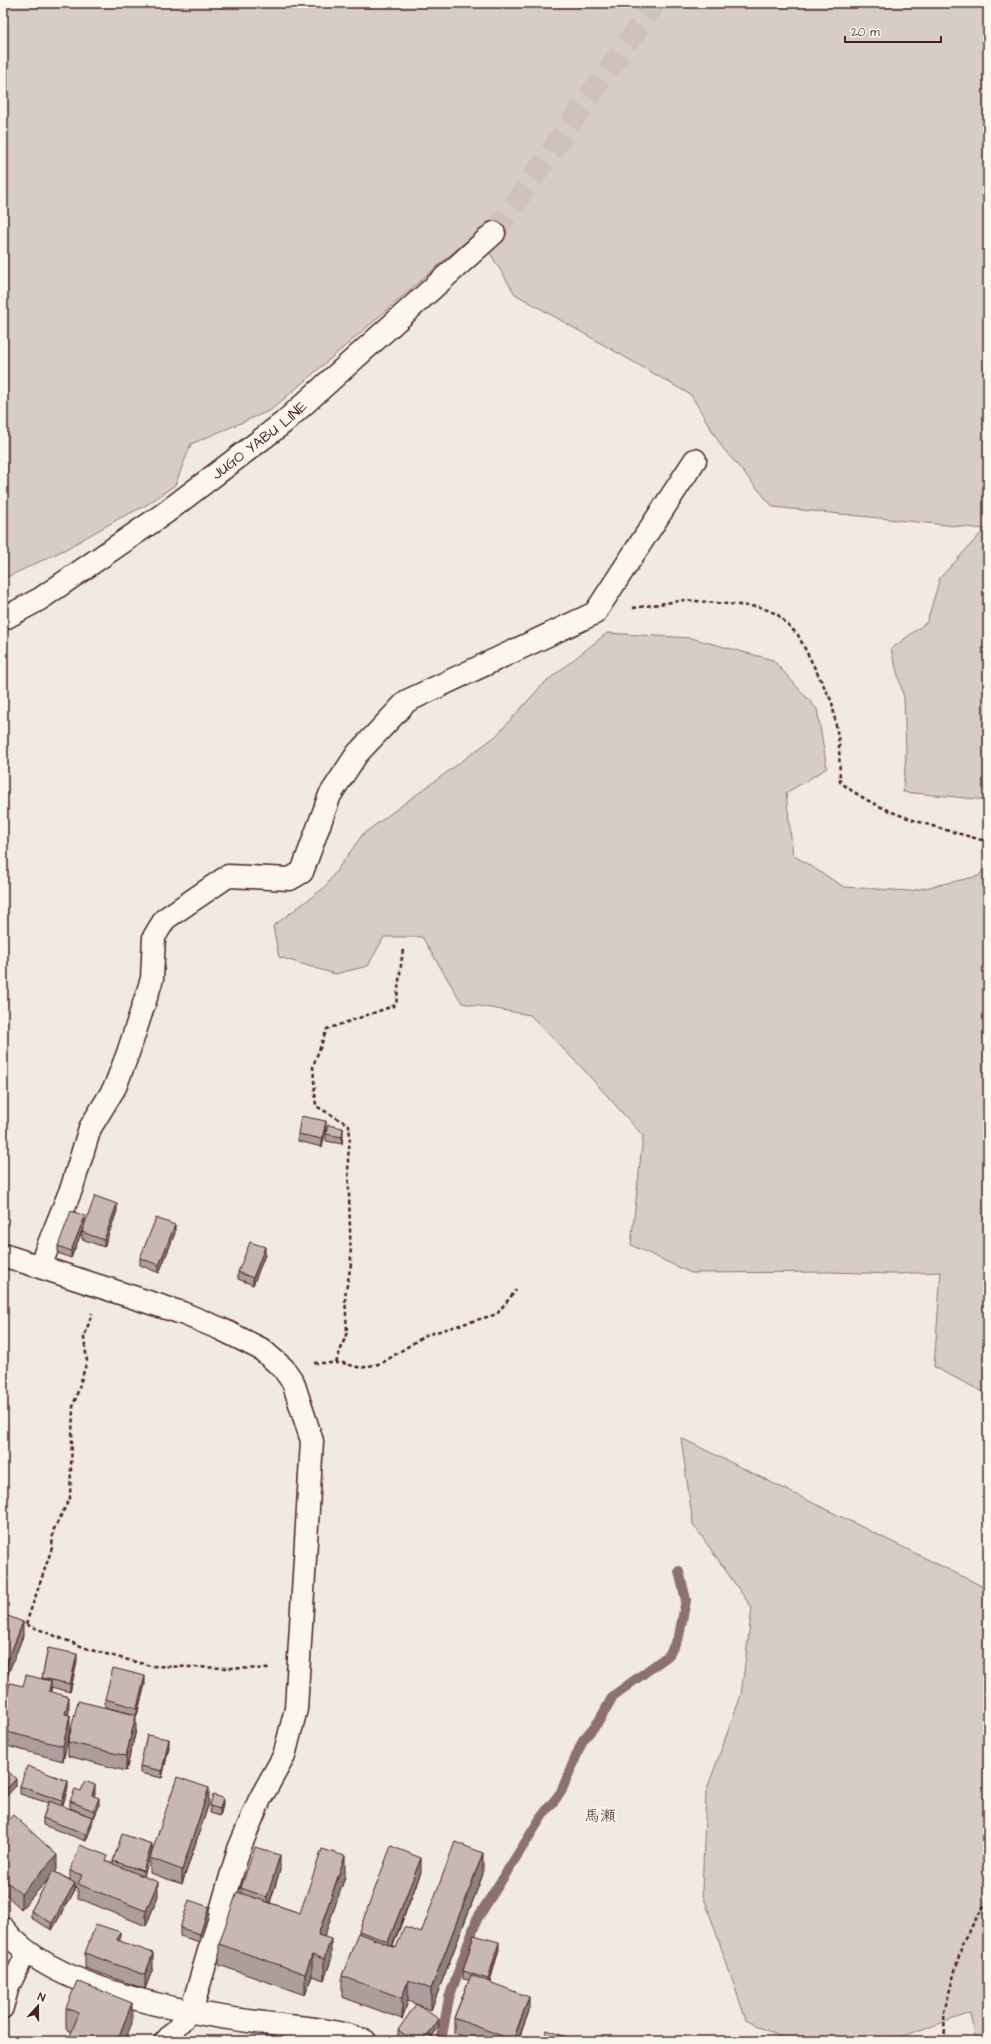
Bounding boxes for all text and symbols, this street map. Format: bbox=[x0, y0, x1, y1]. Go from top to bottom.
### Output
scale bar bbox=[845, 18, 941, 44]
text: 20 m bbox=[851, 24, 880, 41]
street label: JUGO YABU LINE bbox=[207, 396, 312, 485]
district label: 馬瀬 bbox=[584, 1805, 616, 1827]
north arrow bbox=[18, 1986, 58, 2026]
text: N bbox=[35, 1989, 47, 2005]

